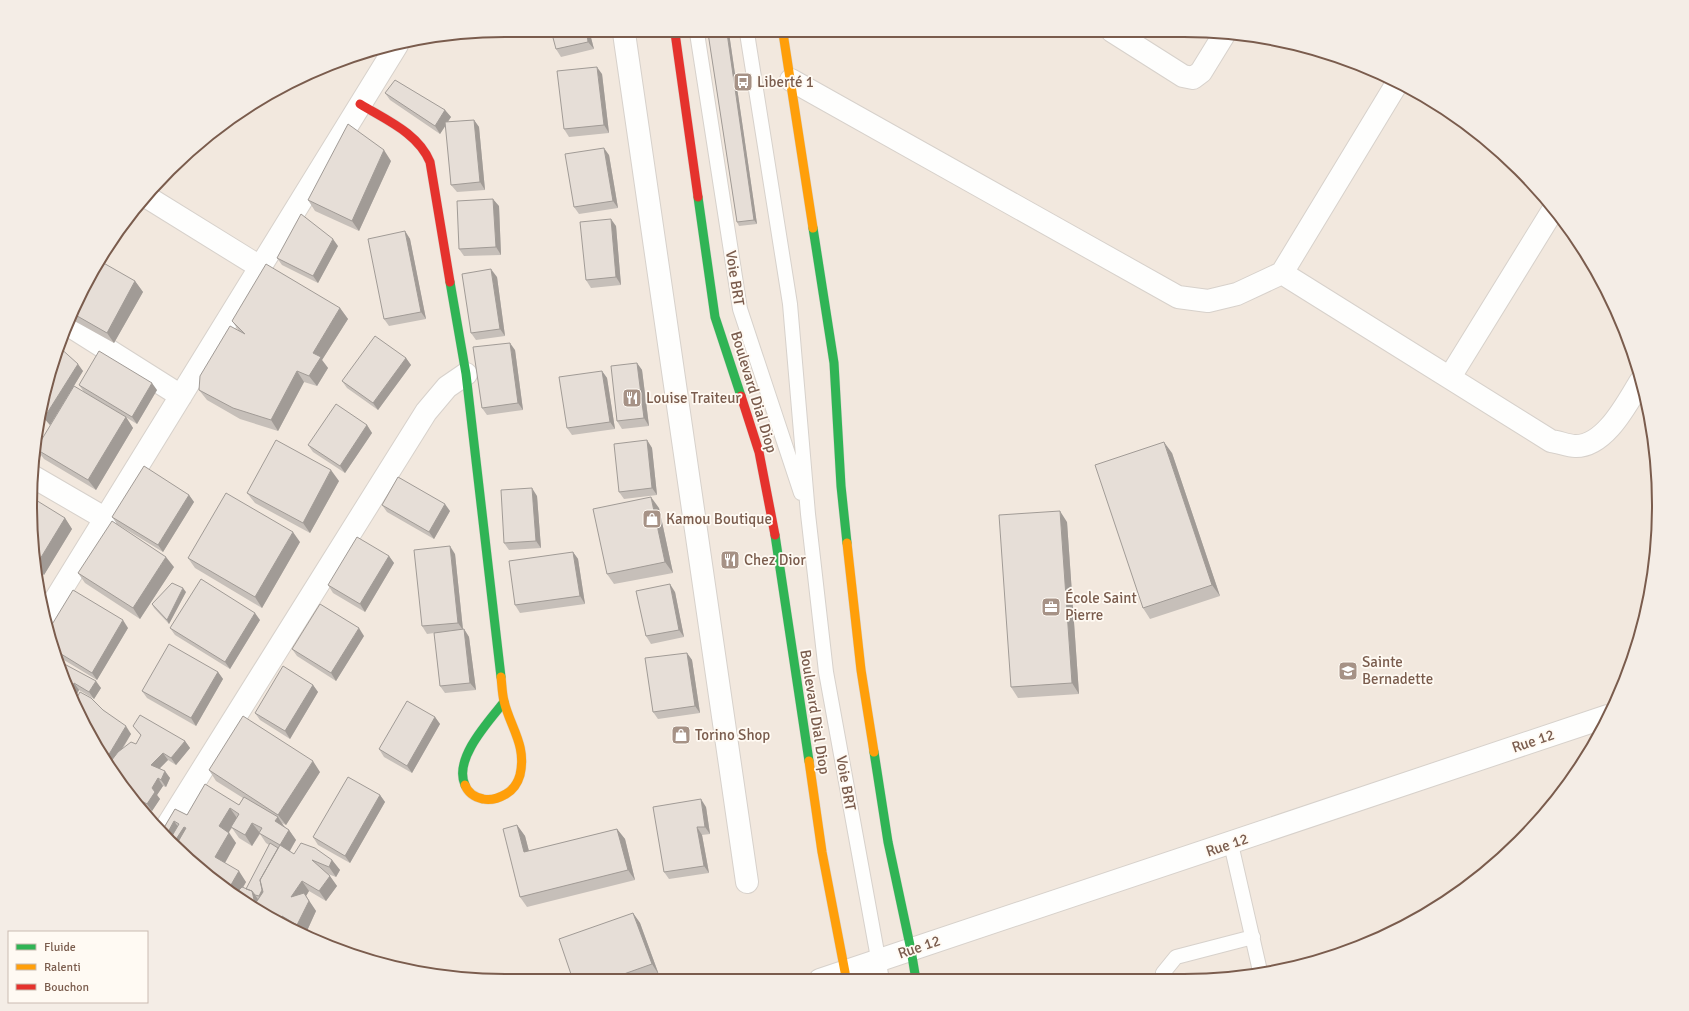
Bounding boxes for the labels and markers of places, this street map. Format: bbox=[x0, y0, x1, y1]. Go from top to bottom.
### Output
bus stop icon: Liberté 1 bbox=[732, 71, 754, 93]
place label: Liberté 1 bbox=[757, 73, 814, 91]
restaurant icon: Louise Traiteur bbox=[621, 387, 643, 409]
place label: Louise Traiteur bbox=[646, 389, 741, 407]
shop icon: Kamou Boutique bbox=[641, 508, 663, 530]
place label: Kamou Boutique bbox=[666, 510, 772, 528]
restaurant icon: Chez Dior bbox=[719, 549, 741, 571]
place label: Chez Dior bbox=[744, 551, 806, 569]
place label: École Saint Pierre bbox=[1065, 588, 1137, 624]
office icon: École Saint Pierre bbox=[1040, 596, 1062, 618]
place label: Sainte Bernadette bbox=[1362, 653, 1433, 688]
school or university icon: Sainte Bernadette bbox=[1337, 660, 1359, 682]
shop icon: Torino Shop bbox=[670, 724, 692, 746]
place label: Torino Shop bbox=[695, 726, 770, 744]

